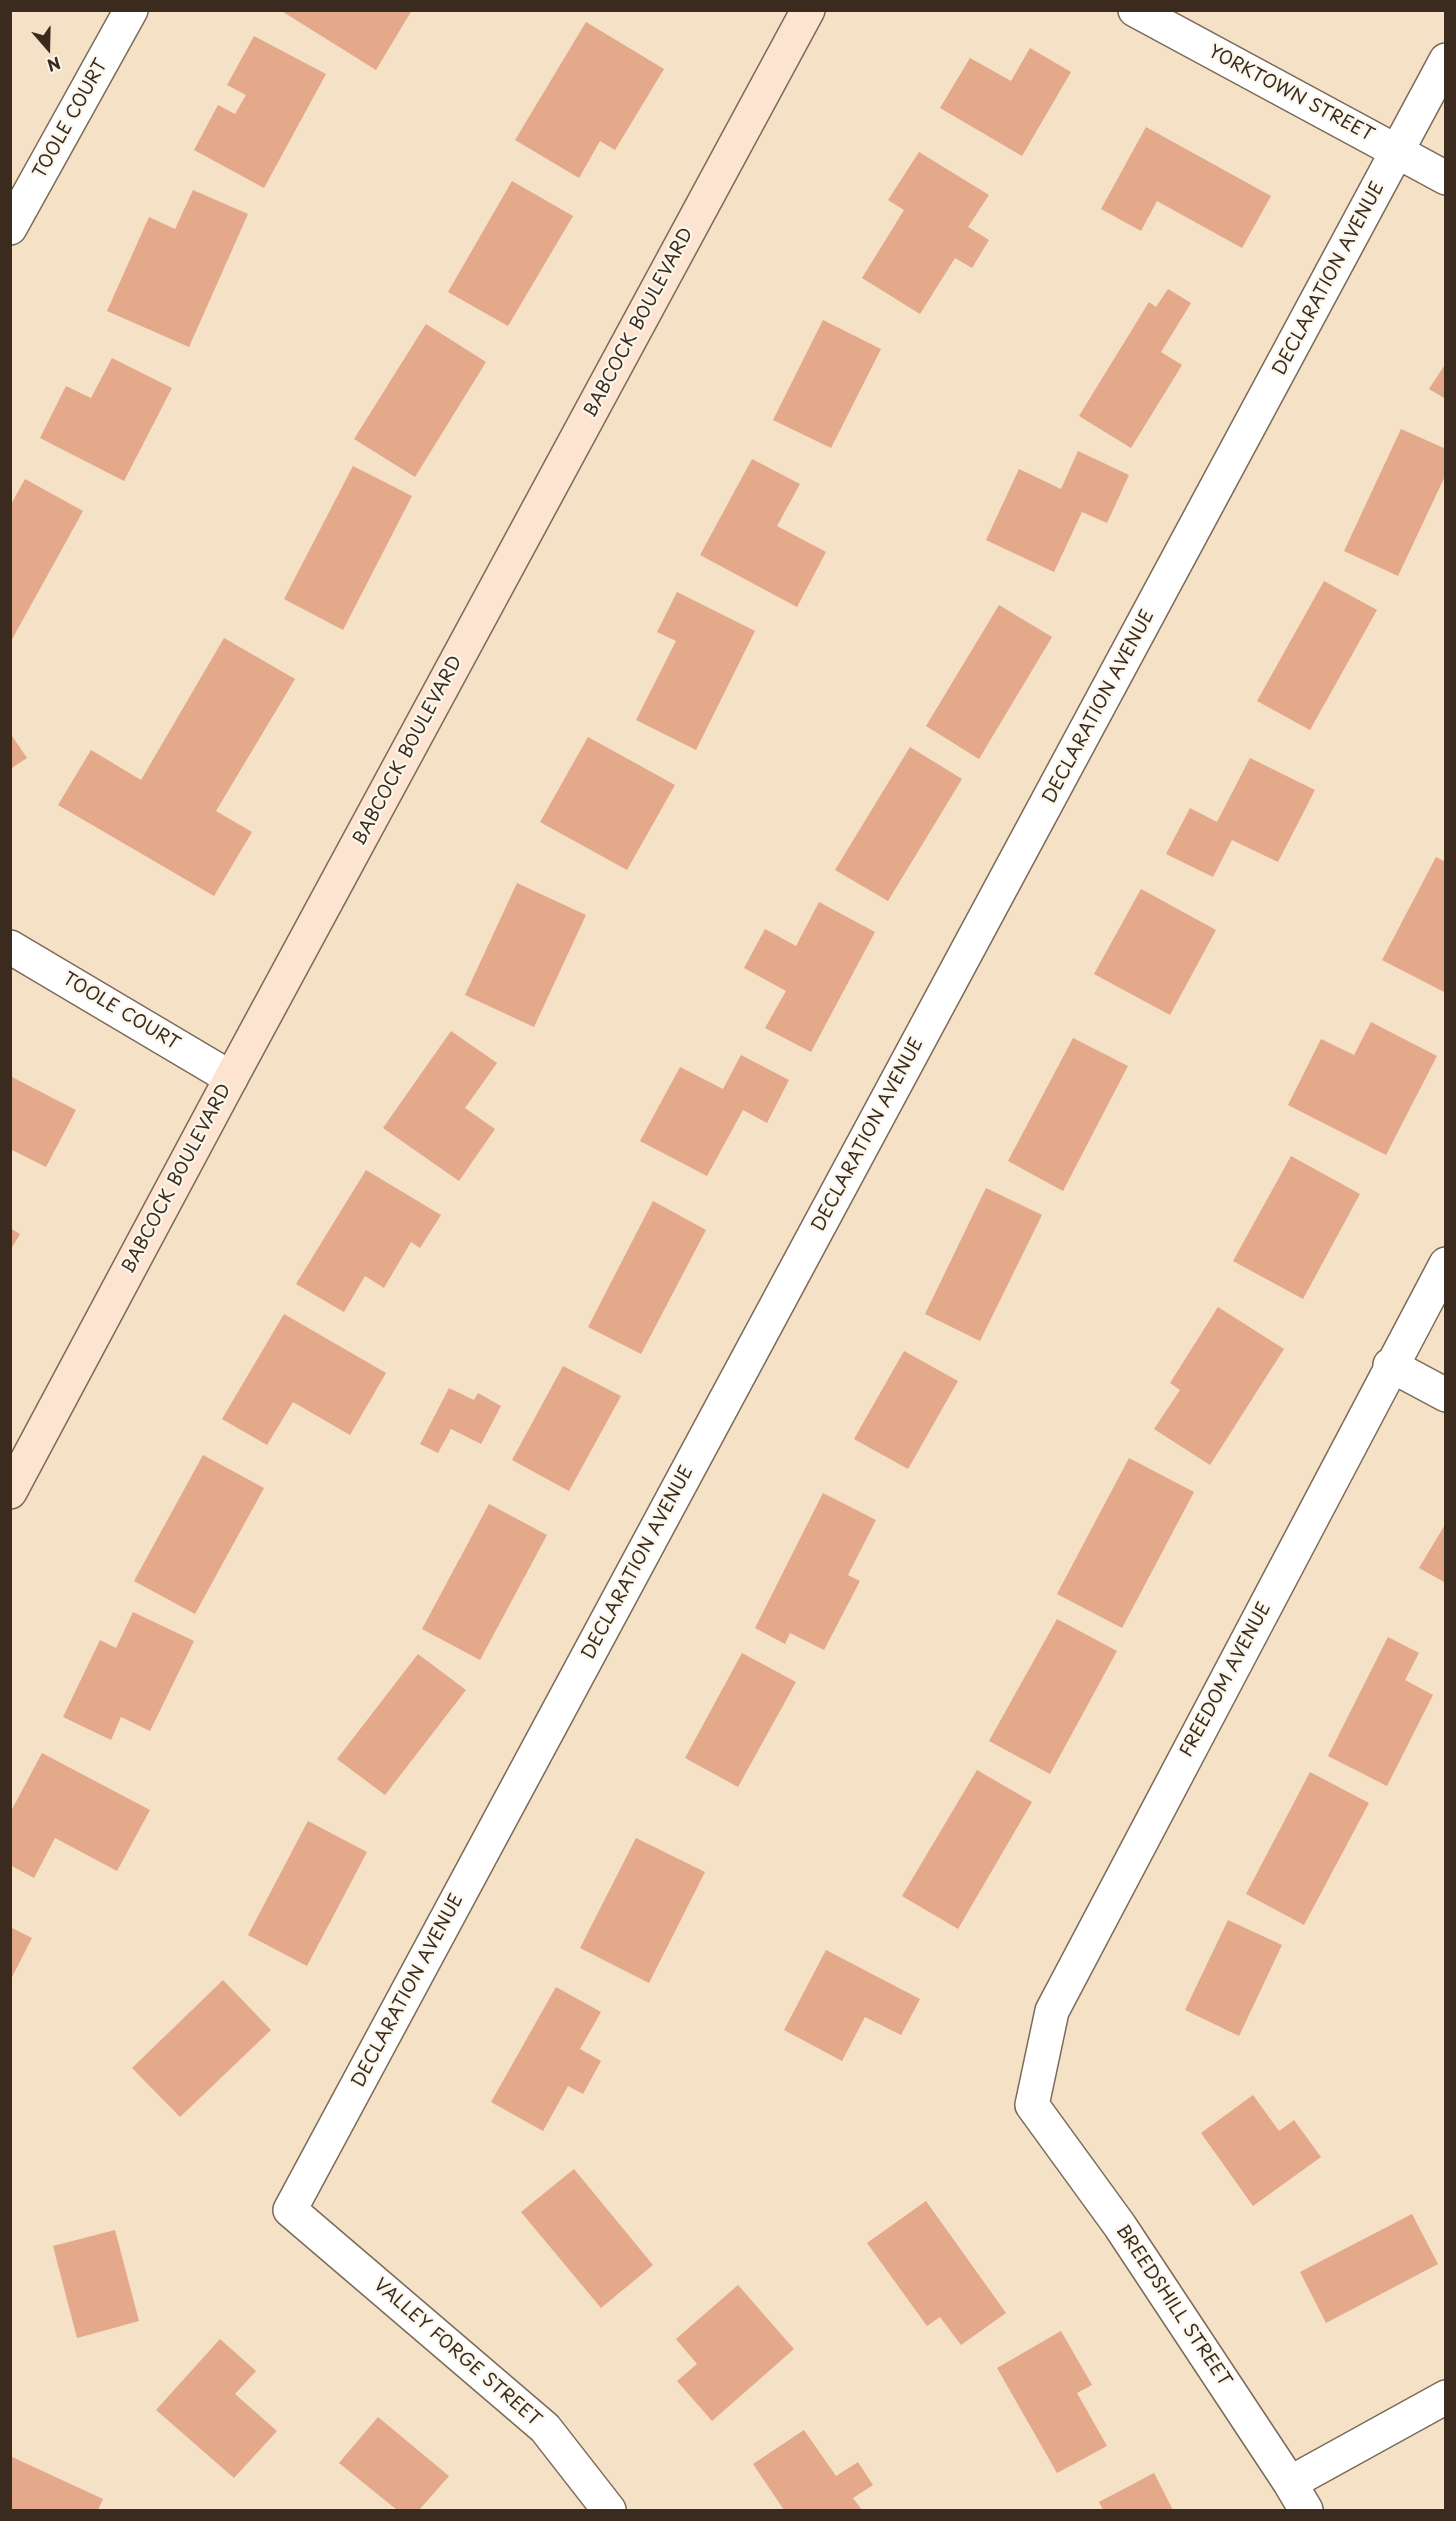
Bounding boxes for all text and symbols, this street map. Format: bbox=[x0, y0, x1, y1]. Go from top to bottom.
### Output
north arrow bbox=[18, 18, 78, 78]
street label: YORKTOWN STREET bbox=[1205, 41, 1377, 147]
text: N bbox=[44, 51, 64, 78]
street label: TOOLE COURT bbox=[29, 56, 113, 182]
street label: DECLARATION AVENUE bbox=[1269, 179, 1389, 379]
street label: BABCOCK BOULEVARD bbox=[580, 225, 698, 421]
street label: DECLARATION AVENUE bbox=[1039, 607, 1159, 807]
street label: BABCOCK BOULEVARD bbox=[349, 653, 467, 849]
street label: TOOLE COURT bbox=[59, 969, 183, 1055]
street label: DECLARATION AVENUE bbox=[808, 1035, 928, 1235]
street label: BABCOCK BOULEVARD bbox=[118, 1081, 236, 1277]
street label: DECLARATION AVENUE bbox=[578, 1463, 698, 1663]
street label: FREEDOM AVENUE bbox=[1176, 1599, 1276, 1761]
street label: DECLARATION AVENUE bbox=[348, 1891, 468, 2091]
street label: BREEDSHILL STREET bbox=[1111, 2221, 1235, 2391]
street label: VALLEY FORGE STREET bbox=[369, 2275, 545, 2431]

